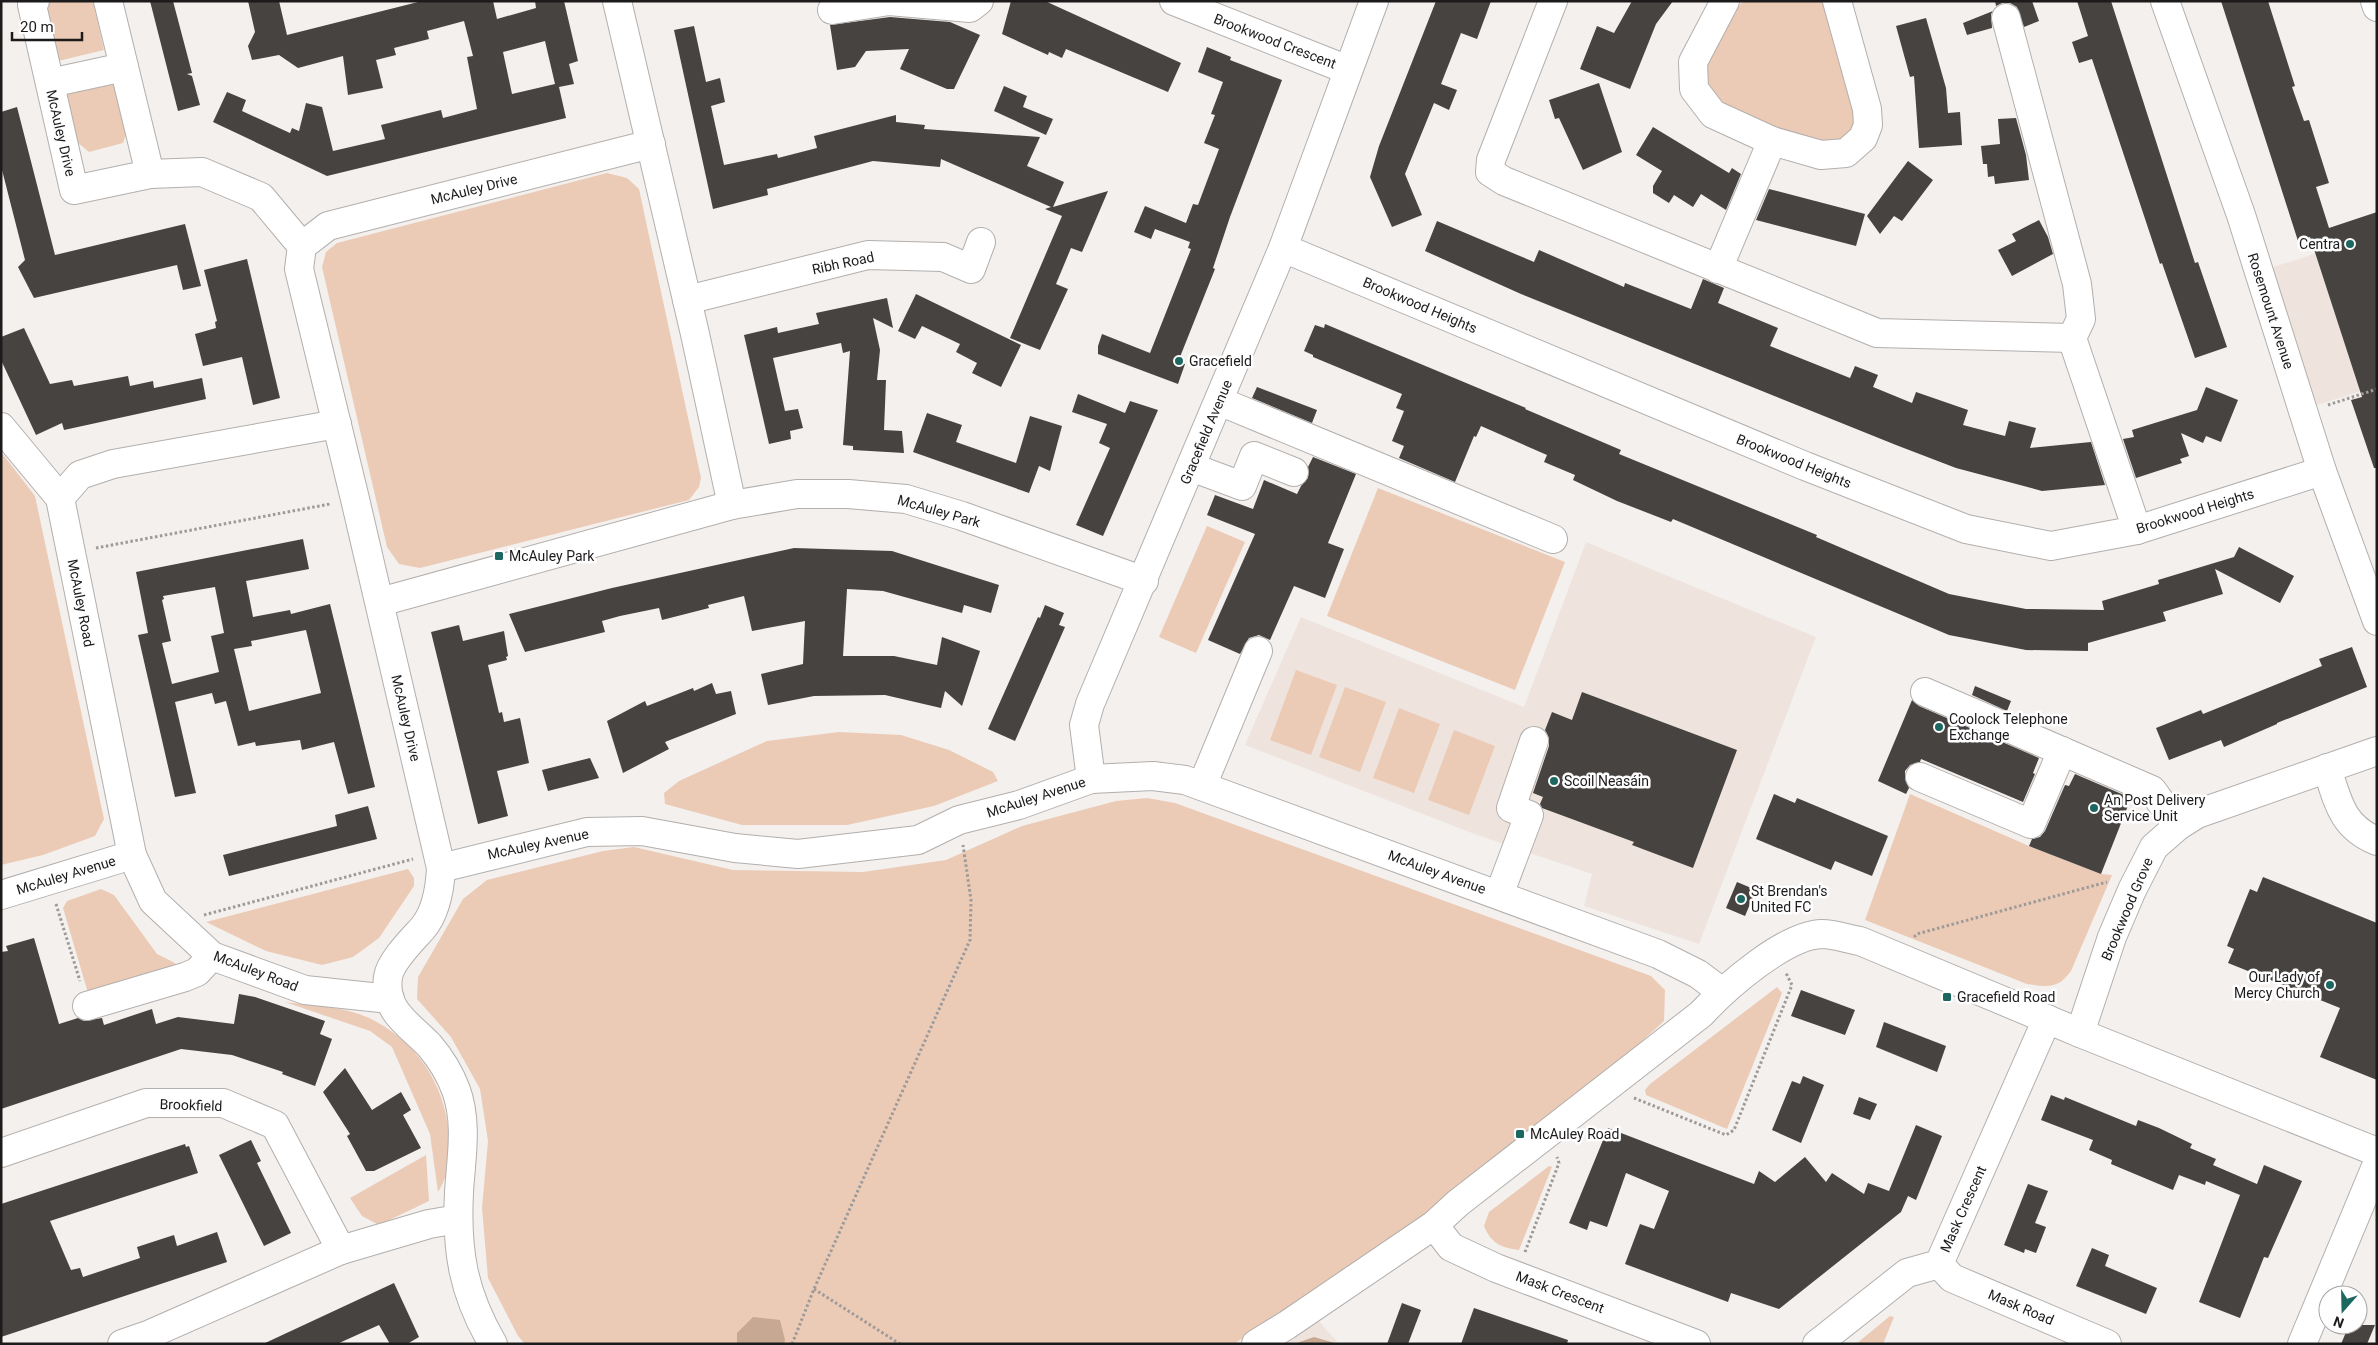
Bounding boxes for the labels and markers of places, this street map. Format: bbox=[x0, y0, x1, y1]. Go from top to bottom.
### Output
place label: Centra bbox=[2299, 236, 2340, 252]
marker: Centra bbox=[2344, 238, 2356, 250]
place label: Gracefield bbox=[1189, 353, 1252, 369]
marker: Gracefield bbox=[1173, 355, 1185, 367]
place label: McAuley Park bbox=[509, 548, 595, 564]
marker: McAuley Park bbox=[493, 550, 505, 562]
place label: Coolock Telephone Exchange bbox=[1949, 711, 2068, 743]
marker: Coolock Telephone Exchange bbox=[1933, 721, 1945, 733]
place label: Scoil Neasáin bbox=[1564, 773, 1649, 789]
marker: Scoil Neasáin bbox=[1548, 775, 1560, 787]
place label: An Post Delivery Service Unit bbox=[2104, 792, 2206, 824]
marker: An Post Delivery Service Unit bbox=[2088, 802, 2100, 814]
place label: St Brendan's United FC bbox=[1751, 883, 1828, 915]
marker: St Brendan's United FC bbox=[1735, 893, 1747, 905]
place label: Our Lady of Mercy Church bbox=[2234, 969, 2320, 1001]
marker: Our Lady of Mercy Church bbox=[2324, 979, 2336, 991]
place label: Gracefield Road bbox=[1957, 989, 2055, 1005]
marker: Gracefield Road bbox=[1941, 991, 1953, 1003]
place label: McAuley Road bbox=[1530, 1126, 1619, 1142]
marker: McAuley Road bbox=[1514, 1128, 1526, 1140]

